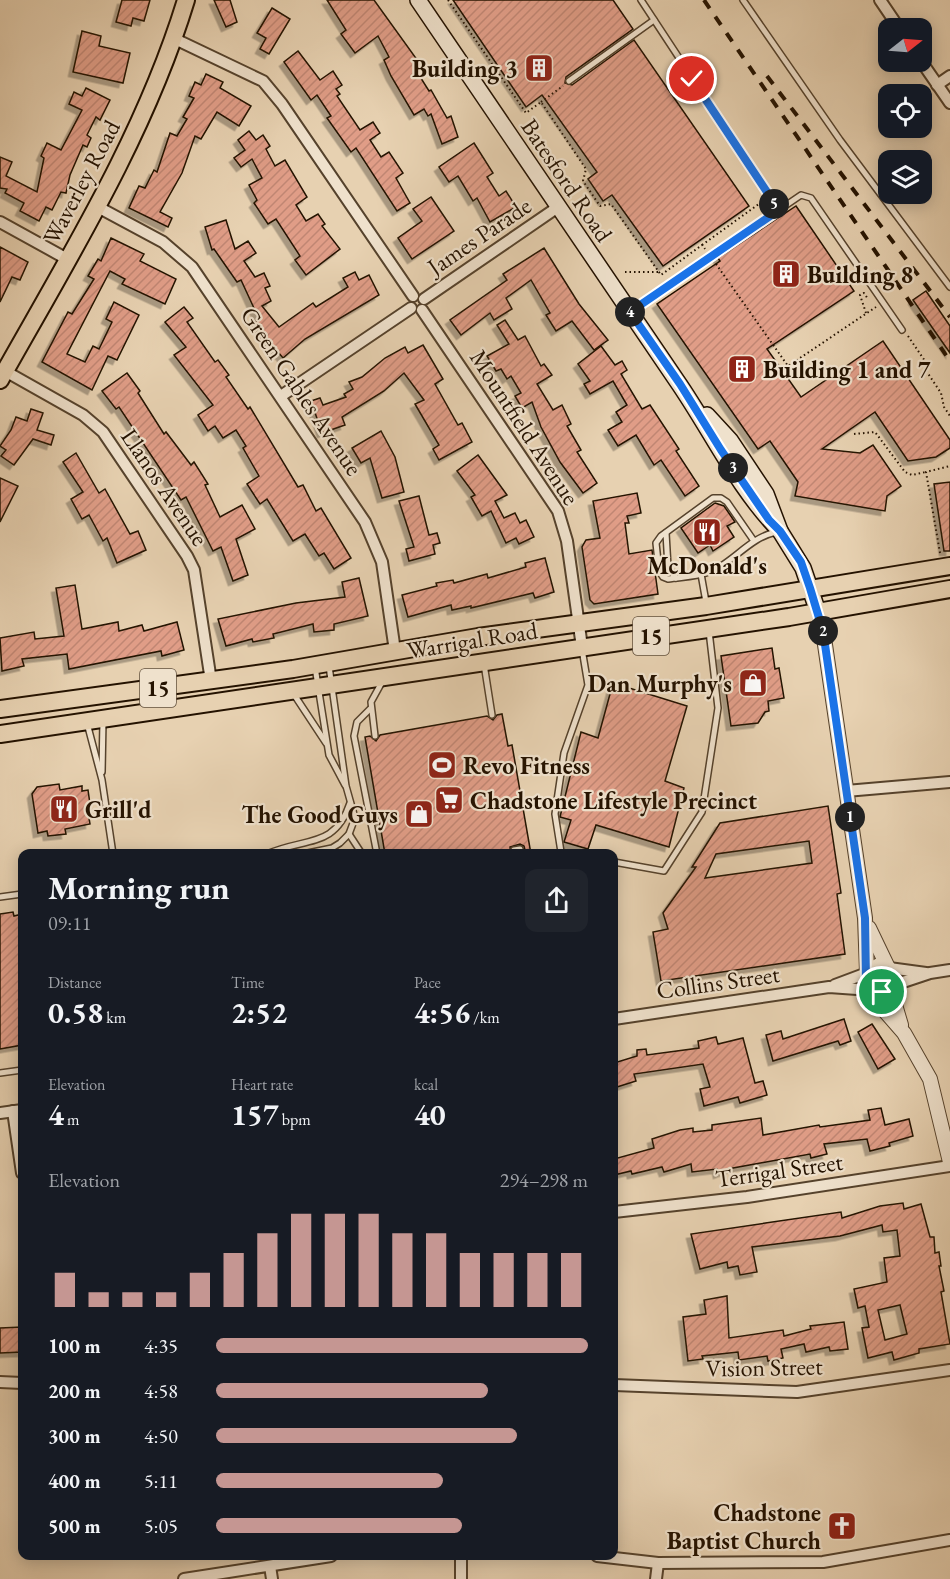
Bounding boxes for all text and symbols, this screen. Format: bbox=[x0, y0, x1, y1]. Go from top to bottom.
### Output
north arrow bbox=[878, 18, 932, 72]
map controls bbox=[878, 18, 932, 204]
building icon: Building 3 bbox=[523, 52, 555, 84]
place label: Building 3 bbox=[412, 53, 518, 85]
pin bbox=[666, 53, 717, 104]
icon: check bbox=[675, 62, 708, 95]
button: locate bbox=[878, 84, 932, 138]
street label: Batesford Road bbox=[514, 112, 620, 248]
street label: Waverley Road bbox=[35, 114, 127, 250]
button: layers bbox=[878, 150, 932, 204]
pin: 5 bbox=[759, 189, 789, 219]
street label: James Parade bbox=[419, 190, 537, 283]
text: 5 bbox=[770, 193, 778, 214]
building icon: Building 8 bbox=[770, 258, 802, 290]
place label: Building 8 bbox=[807, 259, 913, 291]
pin: 4 bbox=[615, 297, 645, 327]
street label: Green Gables Avenue bbox=[234, 301, 370, 481]
text: 4 bbox=[626, 301, 634, 322]
street label: Mountfield Avenue bbox=[463, 343, 587, 511]
building icon: Building 1 and 7 bbox=[726, 353, 758, 385]
place label: Building 1 and 7 bbox=[763, 354, 931, 386]
street label: Llanos Avenue bbox=[114, 422, 216, 552]
pin: 3 bbox=[718, 453, 748, 483]
text: 3 bbox=[729, 457, 737, 478]
restaurant icon: McDonald's bbox=[691, 516, 723, 548]
place label: McDonald's bbox=[647, 550, 767, 581]
street label: Warrigal Road bbox=[404, 614, 540, 666]
pin: 2 bbox=[808, 616, 838, 646]
road number: 15 bbox=[633, 617, 669, 655]
text: 2 bbox=[819, 620, 827, 641]
shop icon: Dan Murphy's bbox=[737, 667, 769, 699]
place label: Dan Murphy's bbox=[588, 668, 732, 700]
road number: 15 bbox=[140, 669, 176, 707]
sports icon: Revo Fitness bbox=[426, 749, 458, 781]
place label: Revo Fitness bbox=[463, 750, 590, 781]
supermarket icon: Chadstone Lifestyle Precinct bbox=[433, 784, 465, 816]
place label: Chadstone Lifestyle Precinct bbox=[470, 785, 757, 817]
restaurant icon: Grill'd bbox=[48, 793, 80, 825]
place label: Grill'd bbox=[85, 794, 152, 825]
shop icon: The Good Guys bbox=[403, 798, 435, 830]
place label: The Good Guys bbox=[241, 799, 398, 831]
pin: 1 bbox=[835, 802, 865, 832]
text: 1 bbox=[846, 806, 854, 827]
text: Morning run bbox=[48, 866, 230, 909]
button: share bbox=[525, 869, 588, 932]
text: 09:11 bbox=[48, 910, 91, 936]
street label: Collins Street bbox=[654, 958, 782, 1006]
pin bbox=[856, 966, 907, 1017]
text: Distance bbox=[48, 972, 101, 993]
text: Time bbox=[231, 972, 264, 993]
text: Pace bbox=[414, 972, 441, 993]
icon: arrive bbox=[865, 975, 898, 1008]
text: 0.58 bbox=[48, 993, 103, 1032]
text: 2:52 bbox=[231, 993, 287, 1032]
text: 4:56 bbox=[414, 993, 470, 1032]
text: km bbox=[103, 1007, 126, 1028]
text: /km bbox=[470, 1007, 500, 1028]
text: Elevation bbox=[48, 1074, 106, 1095]
text: Heart rate bbox=[231, 1074, 293, 1095]
text: kcal bbox=[414, 1074, 438, 1095]
text: 4 bbox=[48, 1095, 64, 1134]
text: 157 bbox=[231, 1095, 279, 1134]
text: 40 bbox=[414, 1095, 446, 1134]
text: m bbox=[64, 1109, 80, 1130]
text: bpm bbox=[279, 1109, 311, 1130]
street label: Terrigal Street bbox=[713, 1146, 845, 1194]
text: Elevation bbox=[48, 1167, 120, 1193]
text: 294–298 m bbox=[500, 1167, 588, 1193]
text: 100 m bbox=[48, 1333, 101, 1359]
text: 4:35 bbox=[144, 1333, 178, 1359]
street label: Vision Street bbox=[705, 1350, 823, 1384]
text: 200 m bbox=[48, 1378, 101, 1404]
text: 4:58 bbox=[144, 1378, 178, 1404]
text: 300 m bbox=[48, 1423, 101, 1449]
text: 4:50 bbox=[144, 1423, 178, 1449]
text: 400 m bbox=[48, 1468, 101, 1494]
text: 5:11 bbox=[144, 1468, 178, 1494]
place label: Chadstone Baptist Church bbox=[667, 1497, 822, 1556]
church icon: Chadstone Baptist Church bbox=[826, 1510, 858, 1542]
text: 500 m bbox=[48, 1513, 101, 1539]
text: 5:05 bbox=[144, 1513, 178, 1539]

